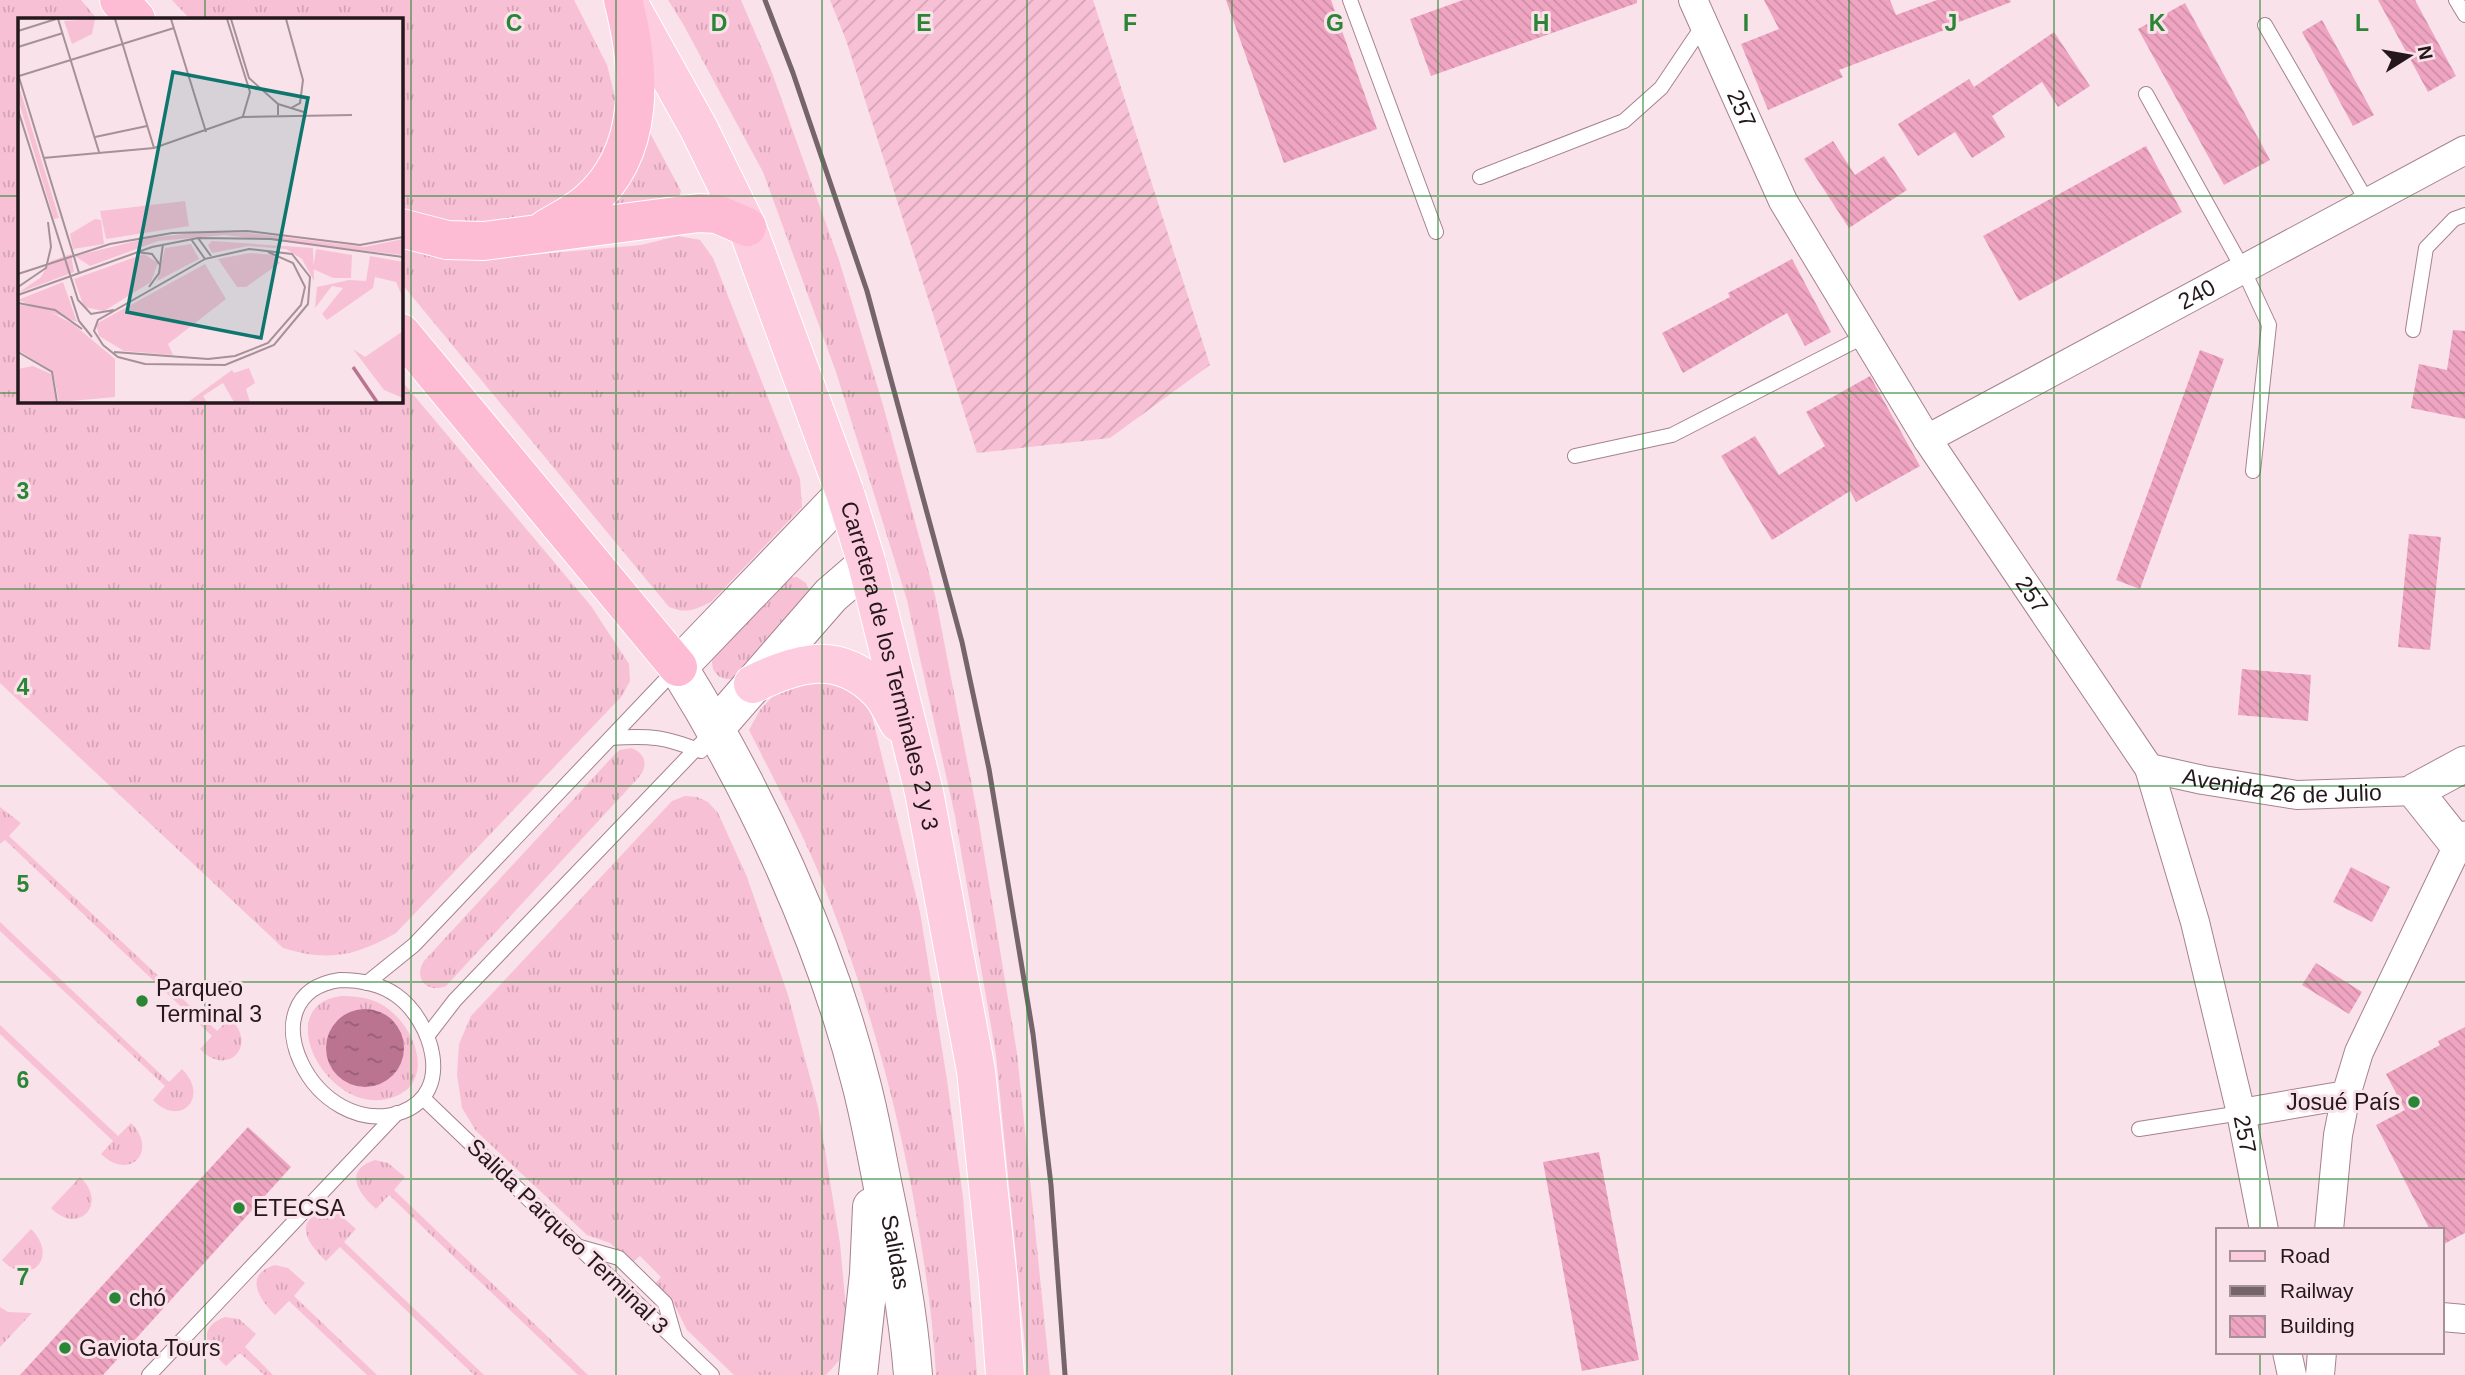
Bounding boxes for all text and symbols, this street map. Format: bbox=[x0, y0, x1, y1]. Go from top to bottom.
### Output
text: C bbox=[506, 10, 522, 36]
text: D bbox=[711, 10, 727, 36]
text: E bbox=[916, 10, 932, 36]
text: F bbox=[1123, 10, 1137, 36]
text: G bbox=[1326, 10, 1344, 36]
text: H bbox=[1533, 10, 1549, 36]
text: I bbox=[1743, 10, 1749, 36]
text: J bbox=[1945, 10, 1957, 36]
text: K bbox=[2149, 10, 2166, 36]
text: L bbox=[2355, 10, 2369, 36]
inset map bbox=[18, 18, 402, 402]
north arrow bbox=[2374, 21, 2444, 91]
text: N bbox=[2414, 44, 2437, 62]
street label: 257 bbox=[1722, 86, 1761, 131]
street label: 240 bbox=[2174, 274, 2220, 315]
text: 3 bbox=[17, 478, 29, 504]
street label: Carretera de los Terminales 2 y 3 bbox=[835, 498, 944, 832]
street label: 257 bbox=[2010, 571, 2053, 618]
text: 4 bbox=[17, 674, 30, 700]
street label: Avenida 26 de Julio bbox=[2180, 763, 2382, 808]
text: 5 bbox=[17, 871, 30, 897]
place label: Parqueo Terminal 3 bbox=[156, 975, 262, 1027]
marker: Parqueo Terminal 3 bbox=[134, 993, 150, 1009]
text: 6 bbox=[17, 1067, 29, 1093]
place label: Josué País bbox=[2286, 1089, 2400, 1115]
marker: Josué País bbox=[2406, 1094, 2422, 1110]
street label: 257 bbox=[2229, 1113, 2262, 1155]
street label: Salida Parqueo Terminal 3 bbox=[462, 1133, 674, 1339]
place label: ETECSA bbox=[253, 1195, 346, 1221]
marker: ETECSA bbox=[231, 1200, 247, 1216]
street label: Salidas bbox=[876, 1212, 915, 1291]
legend bbox=[2216, 1228, 2444, 1354]
text: Road bbox=[2280, 1244, 2330, 1267]
text: 7 bbox=[17, 1264, 29, 1290]
text: Railway bbox=[2280, 1279, 2354, 1302]
place label: chó bbox=[129, 1285, 166, 1311]
marker: chó bbox=[107, 1290, 123, 1306]
text: Building bbox=[2280, 1314, 2355, 1337]
place label: Gaviota Tours bbox=[79, 1335, 220, 1361]
marker: Gaviota Tours bbox=[57, 1340, 73, 1356]

